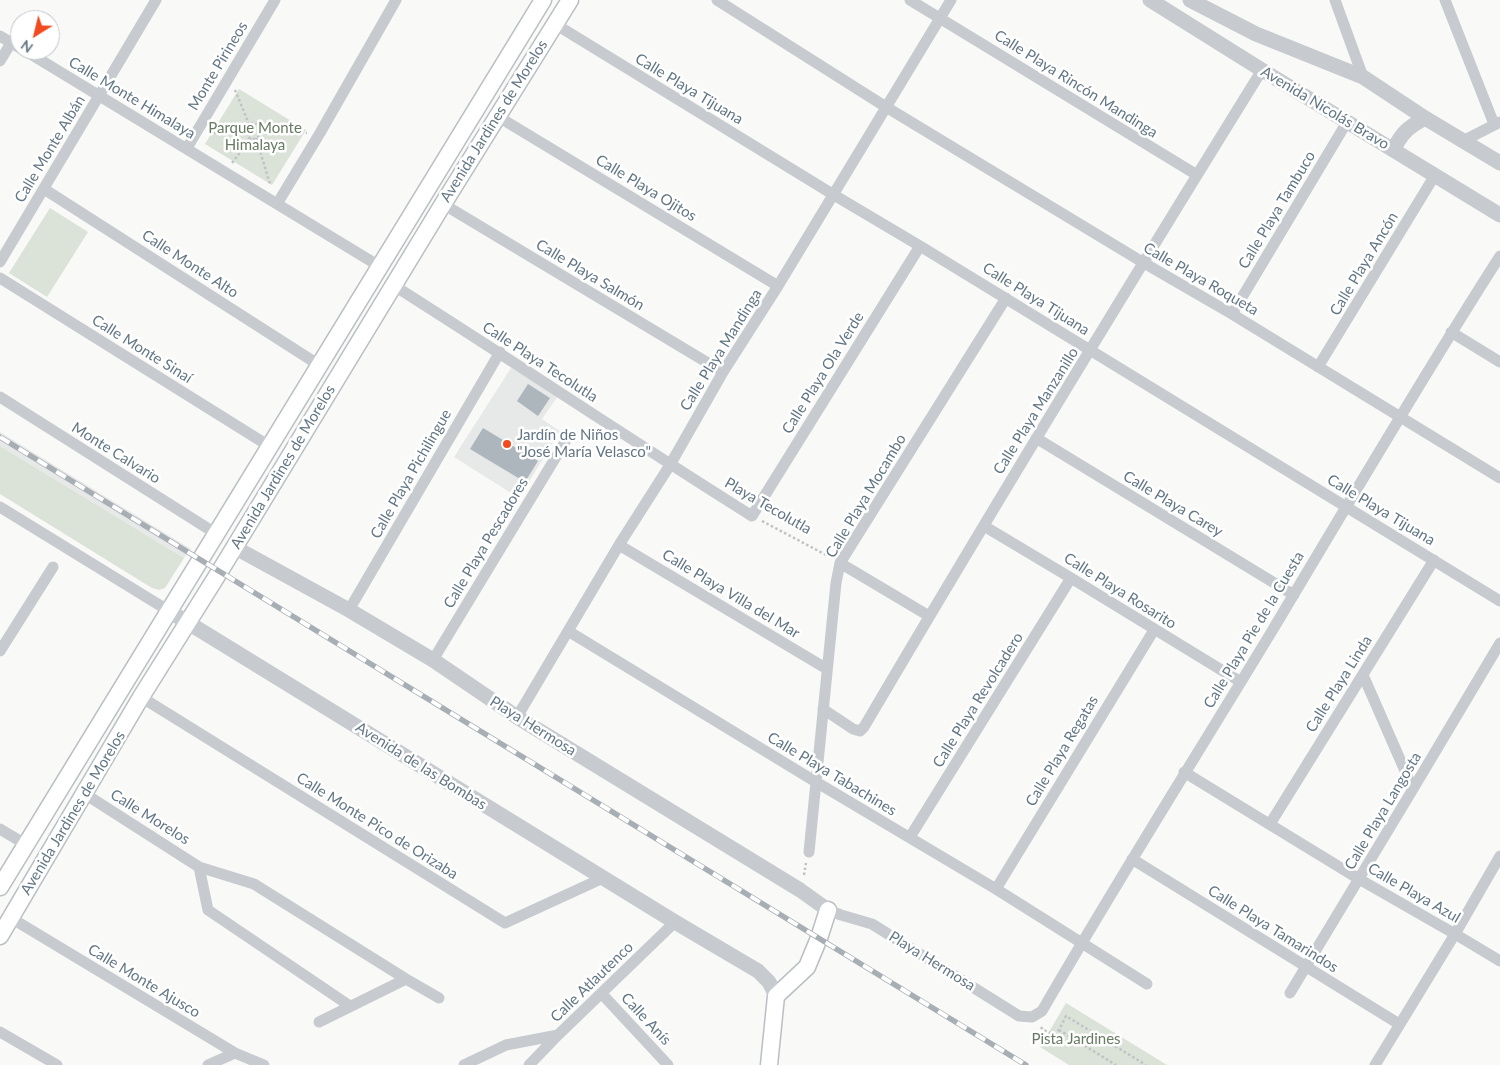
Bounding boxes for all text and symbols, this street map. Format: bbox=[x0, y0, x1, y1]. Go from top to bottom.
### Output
north arrow bbox=[10, 10, 60, 60]
street label: Monte Pirineos bbox=[184, 18, 252, 114]
street label: Calle Playa Rincón Mandinga bbox=[991, 26, 1161, 142]
text: N bbox=[17, 37, 36, 57]
street label: Avenida Jardines de Morelos bbox=[437, 37, 551, 205]
street label: Calle Playa Tijuana bbox=[632, 50, 746, 128]
street label: Calle Monte Himalaya bbox=[65, 53, 199, 143]
street label: Avenida Nicolás Bravo bbox=[1258, 63, 1392, 153]
street label: Calle Monte Albán bbox=[11, 92, 89, 206]
park label: Parque Monte Himalaya bbox=[208, 119, 302, 154]
street label: Calle Playa Tambuco bbox=[1235, 148, 1319, 272]
street label: Calle Playa Ojitos bbox=[592, 151, 700, 225]
street label: Calle Playa Ancón bbox=[1326, 209, 1402, 319]
street label: Calle Monte Alto bbox=[138, 226, 242, 302]
street label: Calle Playa Salmón bbox=[533, 236, 647, 314]
street label: Calle Playa Roqueta bbox=[1140, 239, 1262, 319]
street label: Calle Playa Tijuana bbox=[979, 259, 1093, 339]
street label: Calle Playa Mandinga bbox=[676, 286, 766, 414]
street label: Calle Playa Ola Verde bbox=[778, 309, 868, 437]
street label: Calle Monte Sinaí bbox=[88, 311, 196, 387]
street label: Calle Playa Tecolutla bbox=[479, 318, 601, 406]
street label: Calle Playa Manzanillo bbox=[990, 344, 1082, 478]
street label: Avenida Jardines de Morelos bbox=[227, 382, 339, 552]
street label: Calle Playa Pichilingue bbox=[367, 406, 455, 542]
street label: Monte Calvario bbox=[68, 419, 164, 487]
place label: Jardín de Niños "José María Velasco" bbox=[517, 426, 651, 461]
street label: Calle Playa Mocambo bbox=[822, 431, 910, 561]
marker: Jardín de Niños "José María Velasco" bbox=[501, 438, 513, 450]
street label: Calle Playa Carey bbox=[1120, 467, 1226, 541]
street label: Calle Playa Tijuana bbox=[1324, 471, 1438, 549]
street label: Calle Playa Pescadores bbox=[440, 474, 532, 612]
street label: Playa Tecolutla bbox=[721, 474, 815, 538]
street label: Calle Playa Villa del Mar bbox=[659, 546, 803, 642]
street label: Calle Playa Pie de la Cuesta bbox=[1200, 548, 1308, 712]
street label: Calle Playa Rosarito bbox=[1060, 549, 1180, 633]
street label: Calle Playa Revolcadero bbox=[929, 629, 1027, 771]
street label: Calle Playa Linda bbox=[1302, 632, 1376, 736]
street label: Playa Hermosa bbox=[487, 692, 579, 760]
street label: Calle Playa Regatas bbox=[1022, 692, 1102, 810]
street label: Avenida de las Bombas bbox=[352, 718, 490, 814]
street label: Avenida Jardines de Morelos bbox=[17, 728, 129, 898]
street label: Calle Playa Tabachines bbox=[764, 728, 900, 820]
street label: Calle Playa Langosta bbox=[1341, 749, 1425, 873]
street label: Calle Monte Pico de Orizaba bbox=[293, 769, 461, 883]
street label: Calle Morelos bbox=[107, 785, 193, 849]
street label: Calle Playa Azul bbox=[1365, 859, 1463, 927]
street label: Calle Playa Tamarindos bbox=[1205, 882, 1341, 976]
street label: Playa Hermosa bbox=[886, 927, 978, 995]
street label: Calle Atlautenco bbox=[547, 938, 637, 1026]
street label: Calle Monte Ajusco bbox=[85, 940, 203, 1022]
street label: Calle Anís bbox=[617, 989, 675, 1049]
park label: Pista Jardines bbox=[1031, 1030, 1121, 1048]

